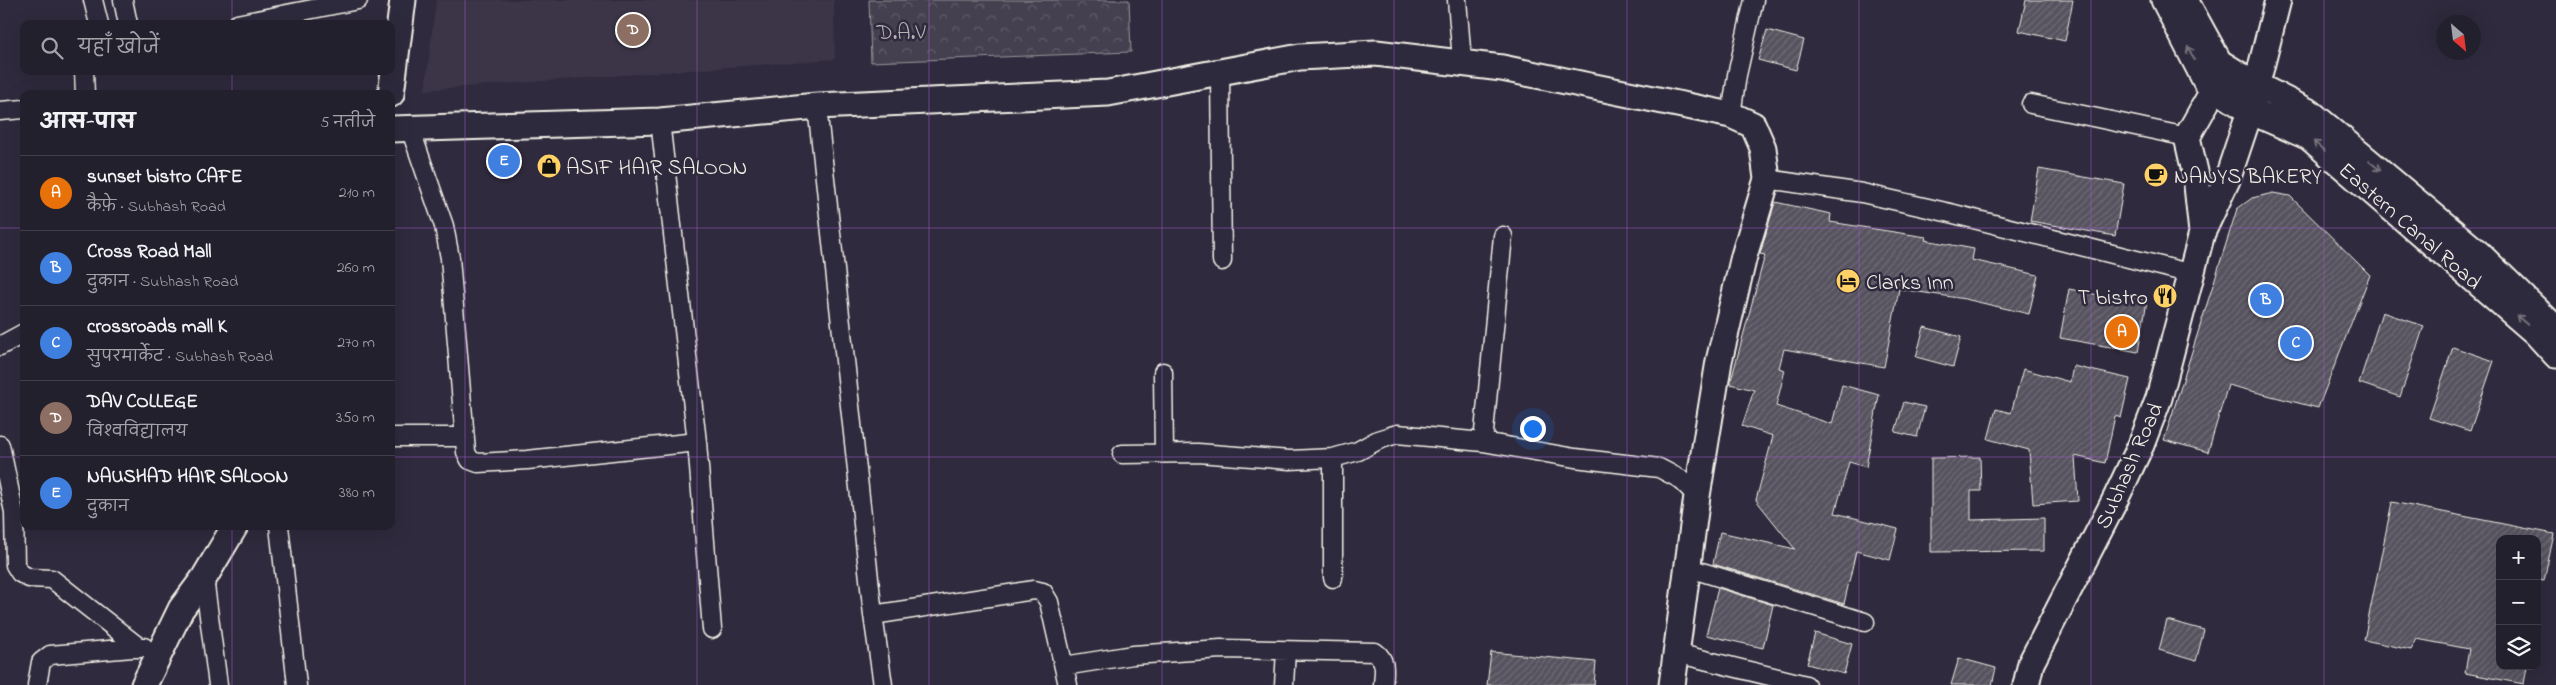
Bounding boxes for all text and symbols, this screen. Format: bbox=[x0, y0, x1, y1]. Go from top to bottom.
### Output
pin: D bbox=[617, 11, 649, 49]
north arrow bbox=[2436, 15, 2481, 60]
park label: D.A.V bbox=[875, 18, 926, 50]
search box bbox=[20, 20, 395, 75]
icon: search bbox=[38, 34, 66, 62]
text: यहाँ खोजें bbox=[78, 35, 160, 62]
one-way arrow bbox=[2186, 46, 2196, 61]
text: आस-पास bbox=[40, 108, 135, 138]
text: 5 नतीजे bbox=[320, 111, 375, 135]
one-way arrow bbox=[2312, 140, 2325, 152]
pin: E bbox=[488, 142, 520, 180]
shop icon: ASIF HAIR SALOON bbox=[536, 153, 562, 179]
place label: ASIF HAIR SALOON bbox=[566, 153, 747, 185]
street label: Eastern Canal Road bbox=[2330, 156, 2488, 299]
one-way arrow bbox=[2368, 160, 2381, 172]
cafe icon: NANYS BAKERY bbox=[2143, 162, 2169, 188]
place label: NANYS BAKERY bbox=[2174, 162, 2322, 194]
text: sunset bistro CAFE bbox=[87, 164, 242, 191]
text: A bbox=[51, 181, 61, 205]
text: 210 m bbox=[339, 181, 375, 205]
text: कैफ़े · Subhash Road bbox=[87, 195, 226, 219]
text: Cross Road Mall bbox=[87, 239, 212, 266]
text: B bbox=[51, 256, 61, 280]
text: 260 m bbox=[337, 256, 375, 280]
hotel icon: Clarks Inn bbox=[1835, 268, 1861, 294]
place label: Clarks Inn bbox=[1866, 268, 1954, 300]
text: दुकान · Subhash Road bbox=[87, 270, 238, 294]
pin: B bbox=[2250, 281, 2282, 319]
place label: T bistro bbox=[2077, 283, 2148, 315]
restaurant icon: T bistro bbox=[2152, 283, 2178, 309]
pin: A bbox=[2106, 313, 2138, 351]
text: crossroads mall K bbox=[87, 314, 227, 341]
one-way arrow bbox=[2515, 315, 2528, 326]
pin: C bbox=[2280, 324, 2312, 362]
text: C bbox=[52, 331, 60, 355]
text: 270 m bbox=[337, 331, 375, 355]
text: सुपरमार्केट · Subhash Road bbox=[87, 345, 273, 369]
text: DAV COLLEGE bbox=[87, 389, 198, 416]
street label: Subhash Road bbox=[2089, 398, 2173, 534]
text: D bbox=[50, 406, 62, 430]
text: 350 m bbox=[336, 406, 375, 430]
your location bbox=[1520, 416, 1546, 442]
text: विश्वविद्यालय bbox=[87, 420, 187, 444]
text: NAUSHAD HAIR SALOON bbox=[87, 464, 288, 491]
text: E bbox=[51, 481, 61, 505]
text: 380 m bbox=[339, 481, 375, 505]
text: दुकान bbox=[87, 495, 129, 519]
map controls bbox=[2496, 535, 2541, 670]
button: + bbox=[2496, 535, 2541, 580]
button: − bbox=[2496, 580, 2541, 625]
button: layers bbox=[2496, 625, 2541, 670]

